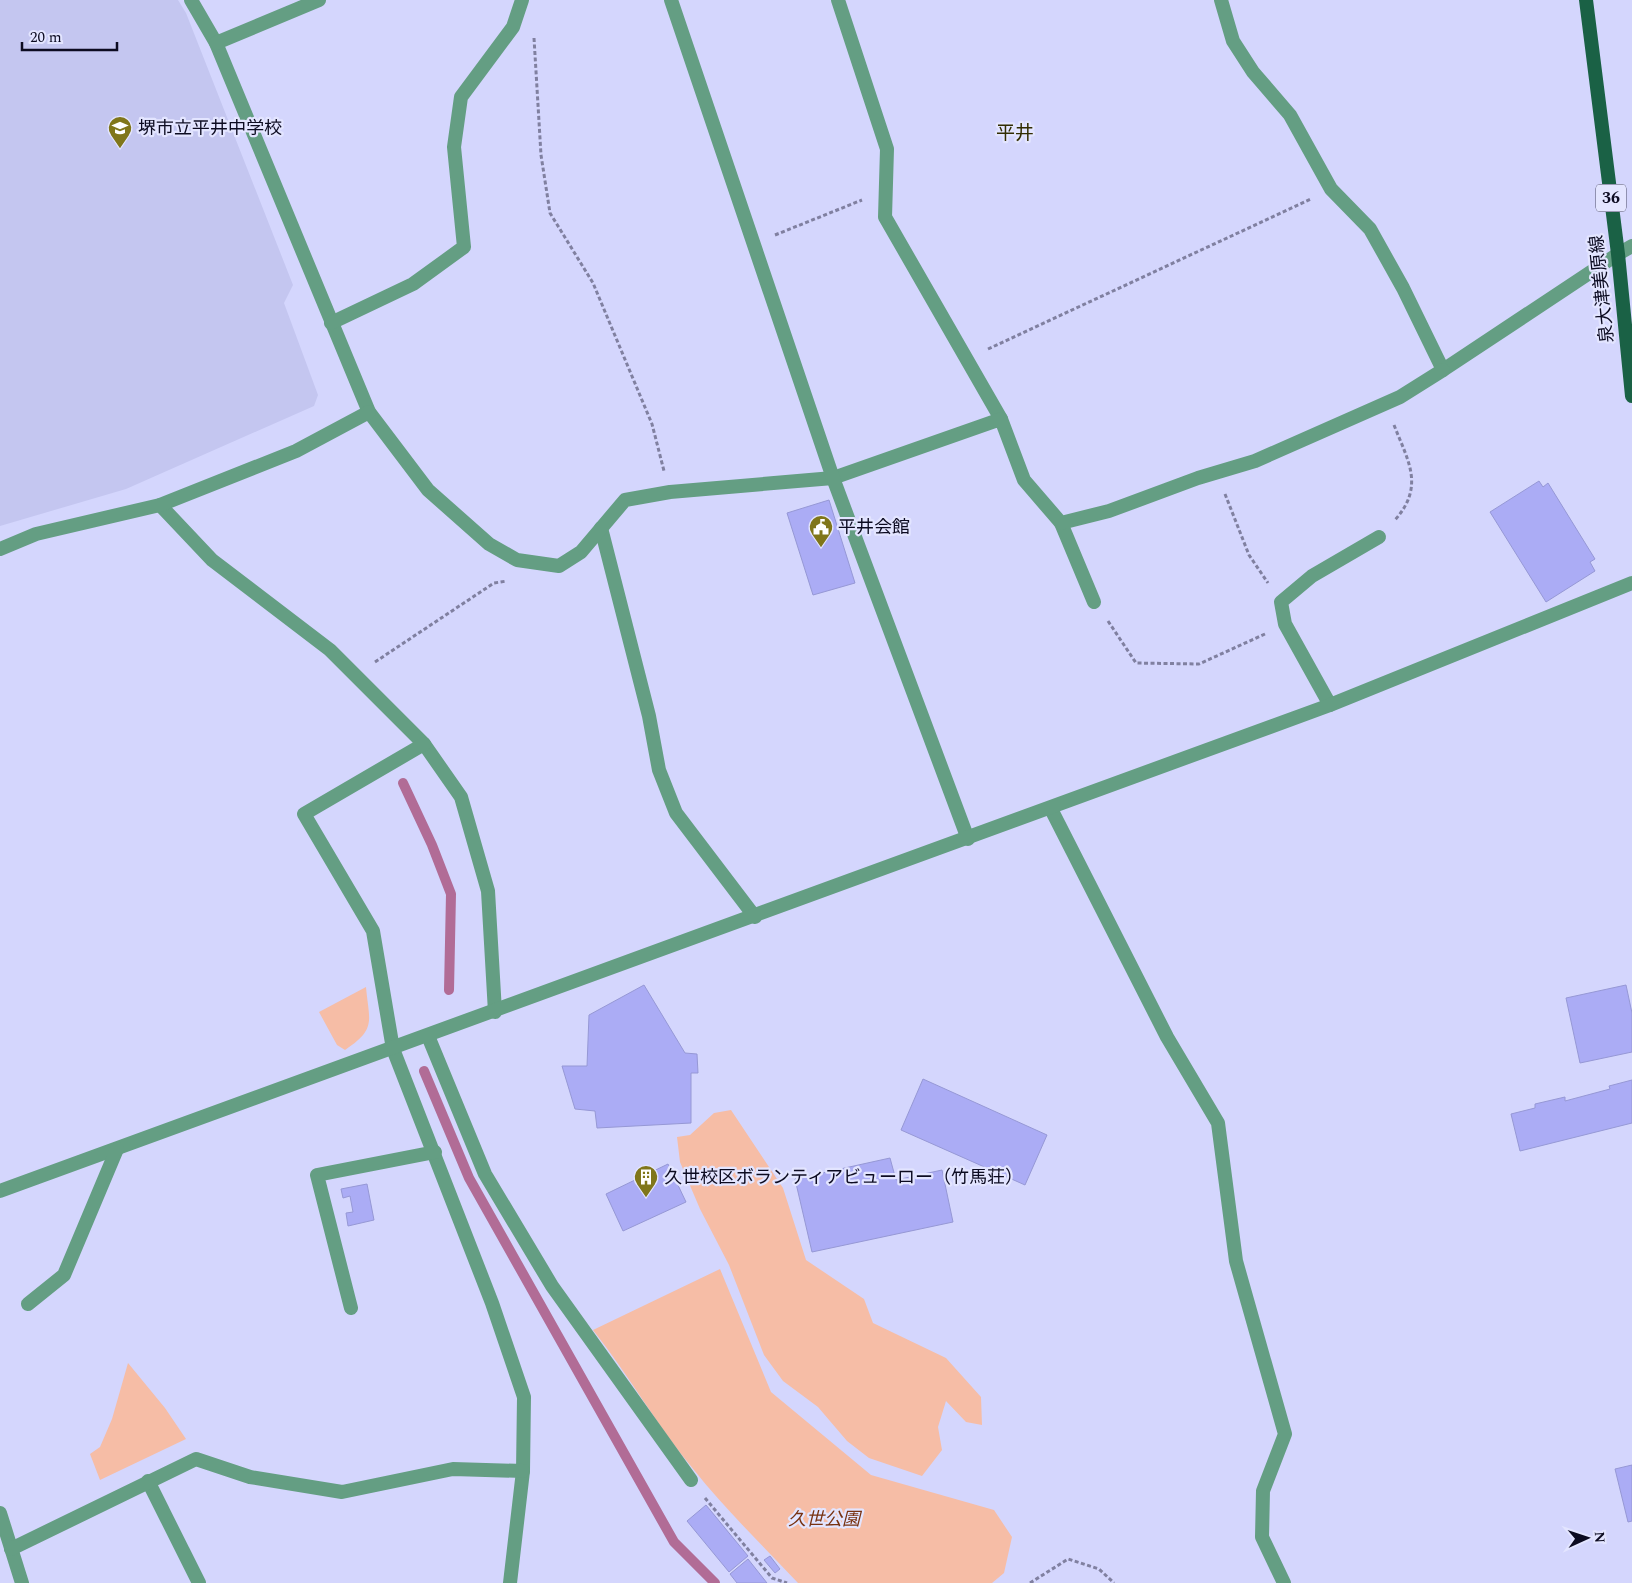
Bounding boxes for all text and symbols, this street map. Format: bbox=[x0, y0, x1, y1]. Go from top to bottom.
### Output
scale bar bbox=[22, 20, 118, 52]
text: 20 m bbox=[30, 26, 62, 49]
school or university icon: 堺市立平井中学校 bbox=[107, 115, 133, 149]
place label: 堺市立平井中学校 bbox=[138, 115, 282, 142]
district label: 平井 bbox=[996, 119, 1034, 148]
road number: 36 bbox=[1596, 184, 1626, 212]
street label: 泉大津美原線 bbox=[1583, 234, 1621, 344]
public building icon: 平井会館 bbox=[808, 514, 834, 548]
place label: 平井会館 bbox=[838, 514, 910, 541]
building icon: 久世校区ボランティアビューロー（竹馬荘） bbox=[633, 1164, 659, 1198]
place label: 久世校区ボランティアビューロー（竹馬荘） bbox=[664, 1164, 1023, 1191]
park label: 久世公園 bbox=[788, 1506, 863, 1533]
north arrow bbox=[1562, 1513, 1612, 1563]
text: N bbox=[1589, 1531, 1610, 1544]

